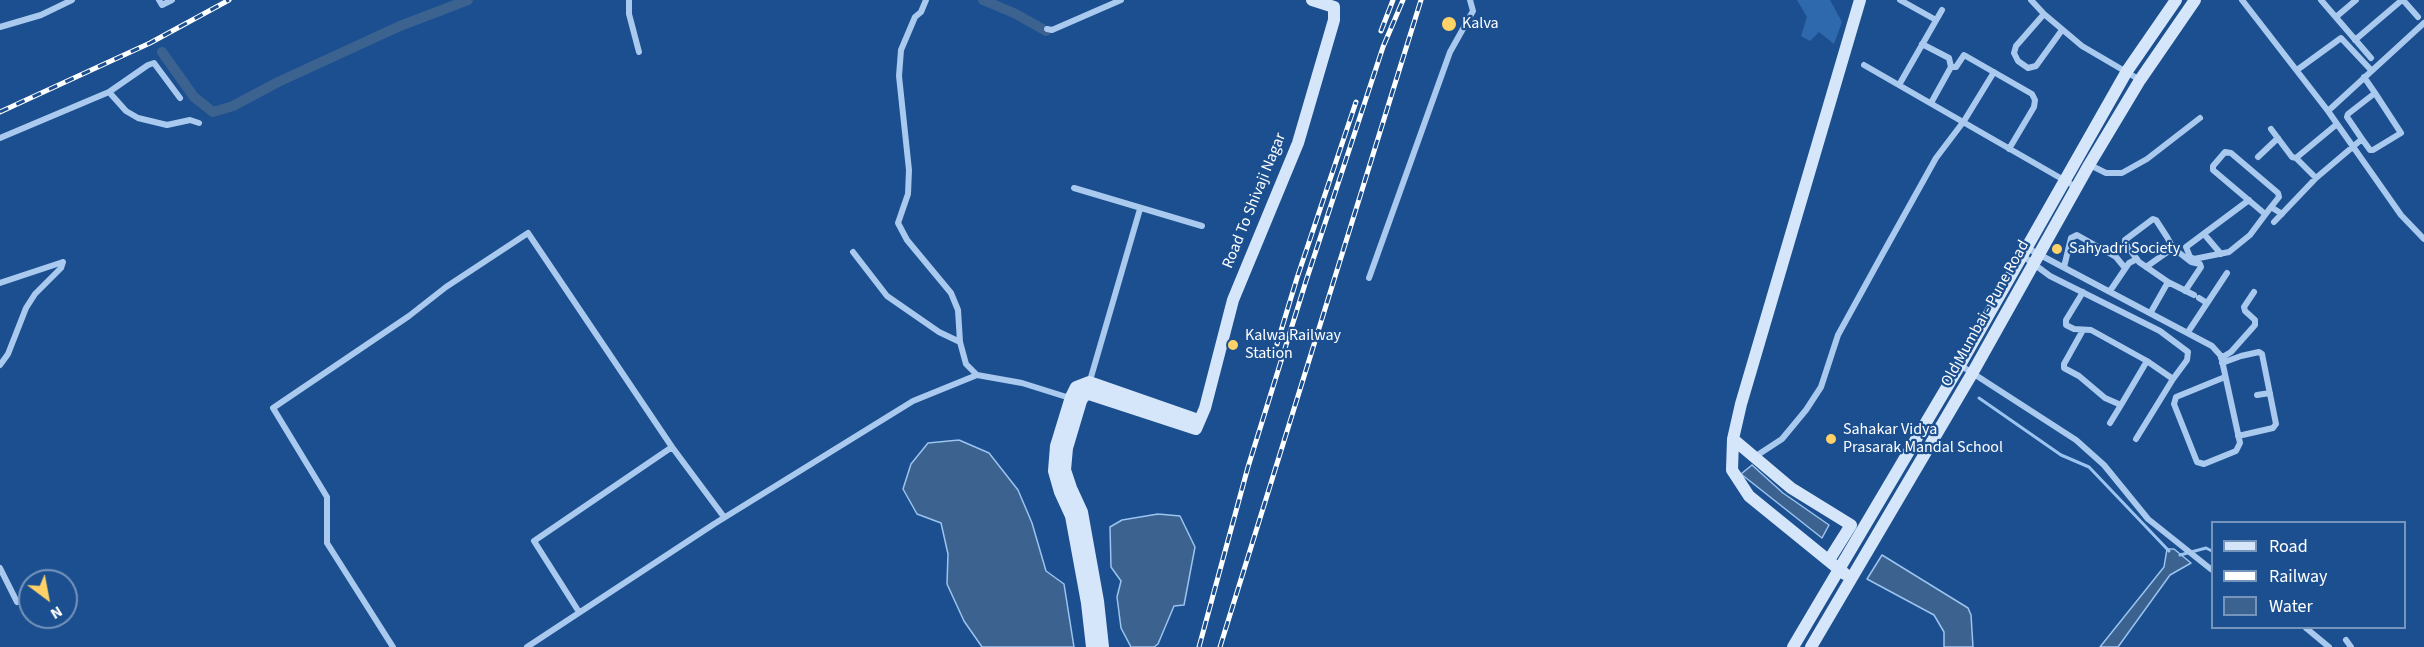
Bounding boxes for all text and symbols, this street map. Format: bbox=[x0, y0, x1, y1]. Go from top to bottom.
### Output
place label: Kalva bbox=[1462, 14, 1499, 34]
marker: Kalva bbox=[1440, 15, 1458, 33]
street label: Road To Shivaji Nagar bbox=[1219, 131, 1291, 271]
street label: Old Mumbai - Pune Road bbox=[1938, 237, 2034, 391]
place label: Sahyadri Society bbox=[2069, 239, 2180, 259]
marker: Sahyadri Society bbox=[2050, 242, 2064, 256]
place label: Kalwa Railway Station bbox=[1245, 326, 1341, 364]
marker: Kalwa Railway Station bbox=[1226, 338, 1240, 352]
place label: Sahakar Vidya Prasarak Mandal School bbox=[1843, 420, 2003, 458]
marker: Sahakar Vidya Prasarak Mandal School bbox=[1824, 432, 1838, 446]
legend bbox=[2211, 521, 2406, 629]
text: Road bbox=[2269, 534, 2308, 559]
text: Railway bbox=[2269, 564, 2328, 589]
north arrow bbox=[18, 569, 78, 629]
text: Water bbox=[2269, 594, 2313, 619]
text: N bbox=[46, 600, 67, 625]

